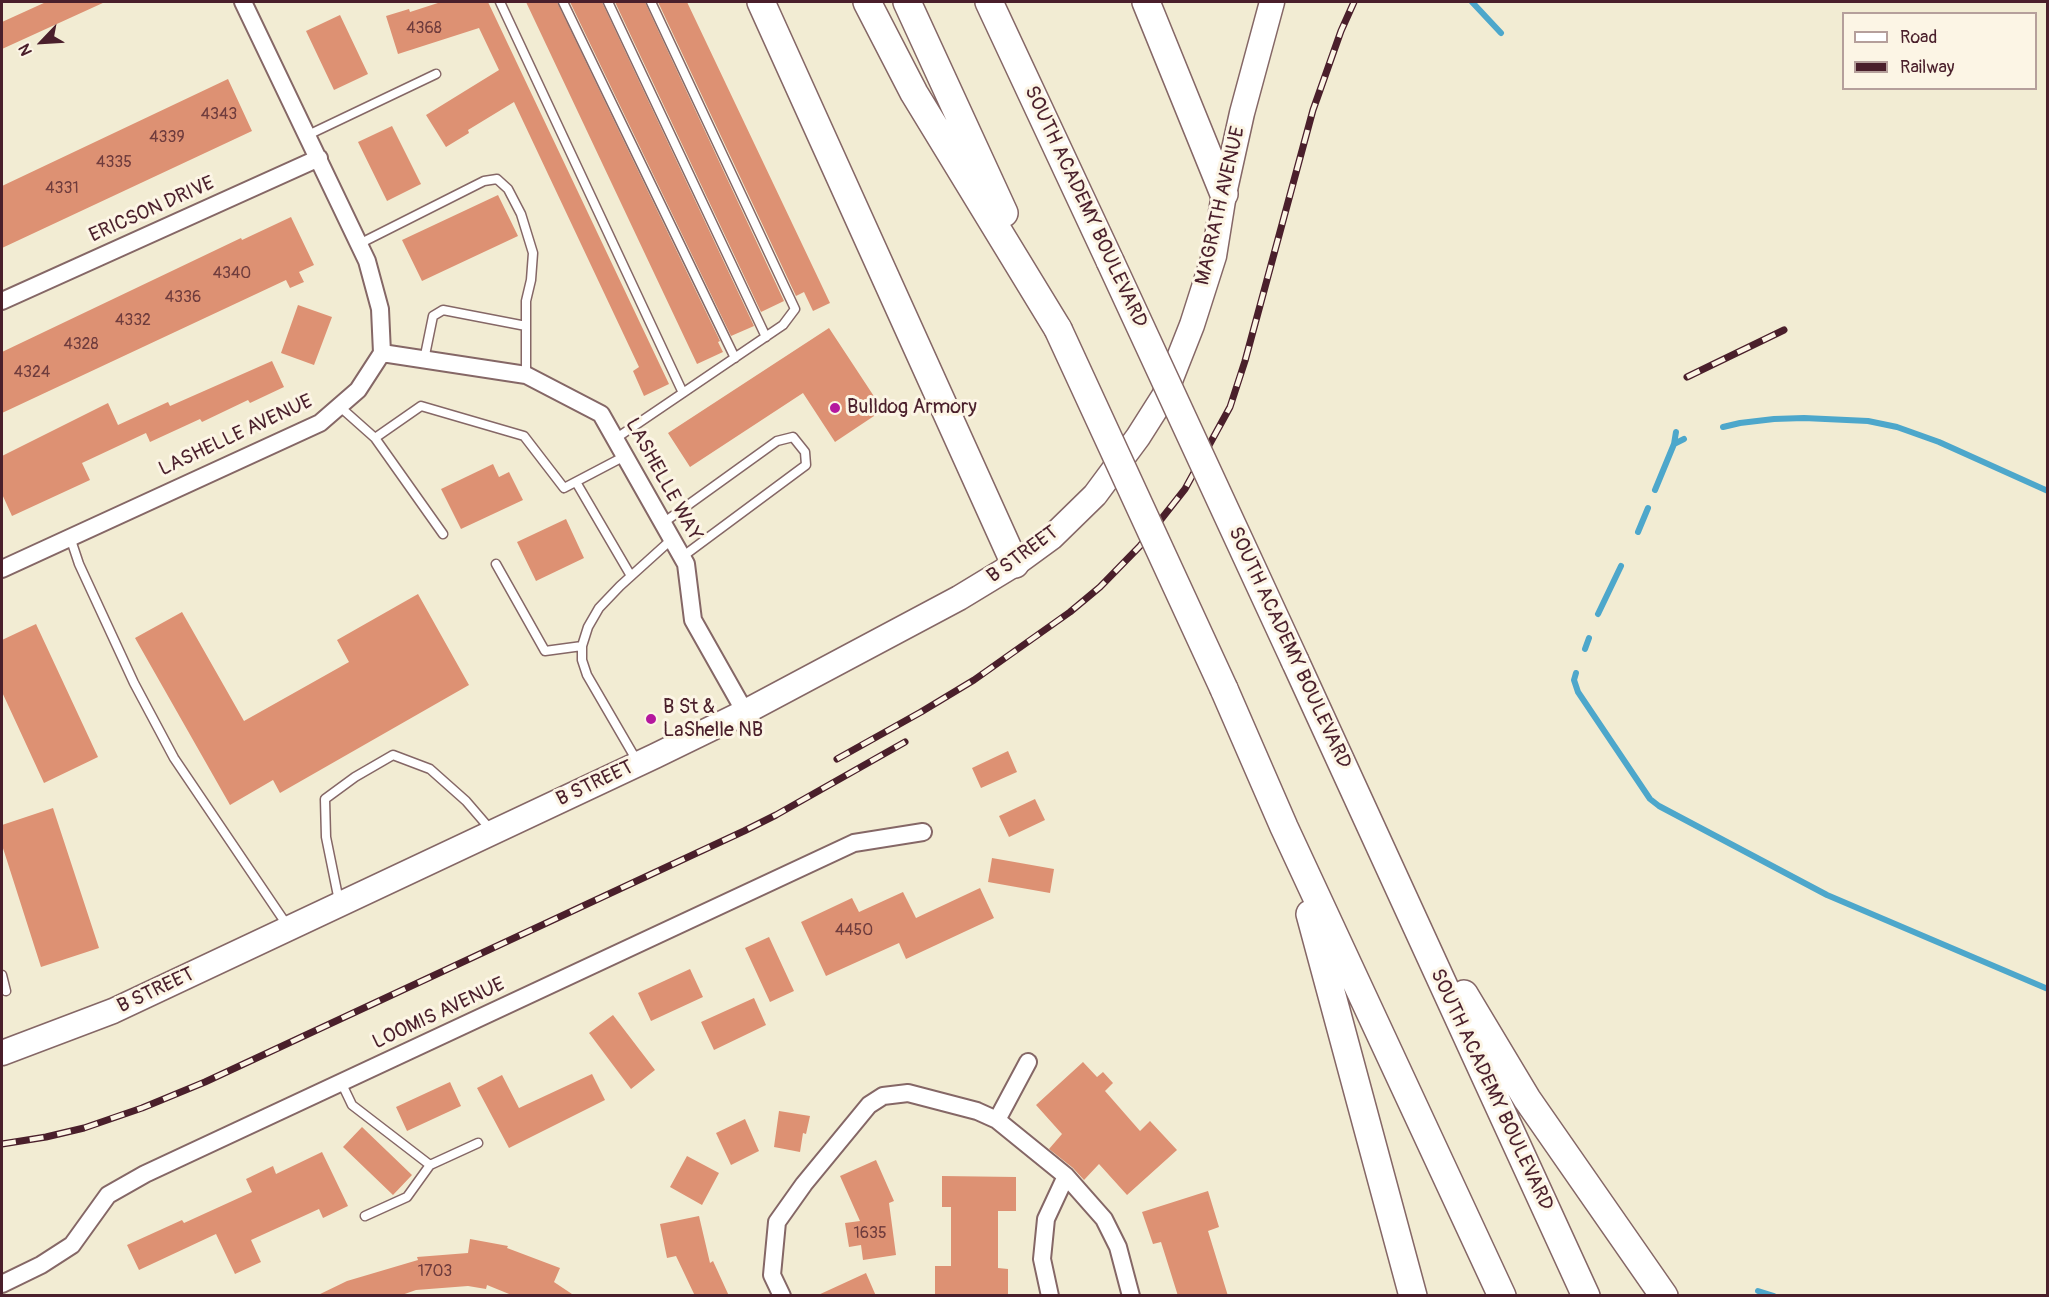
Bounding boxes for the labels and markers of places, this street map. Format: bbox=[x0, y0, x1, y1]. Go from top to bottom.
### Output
place label: Bulldog Armory bbox=[847, 396, 977, 420]
marker: Bulldog Armory bbox=[828, 401, 842, 415]
place label: B St & LaShelle NB bbox=[663, 696, 763, 743]
marker: B St & LaShelle NB bbox=[644, 712, 658, 726]

